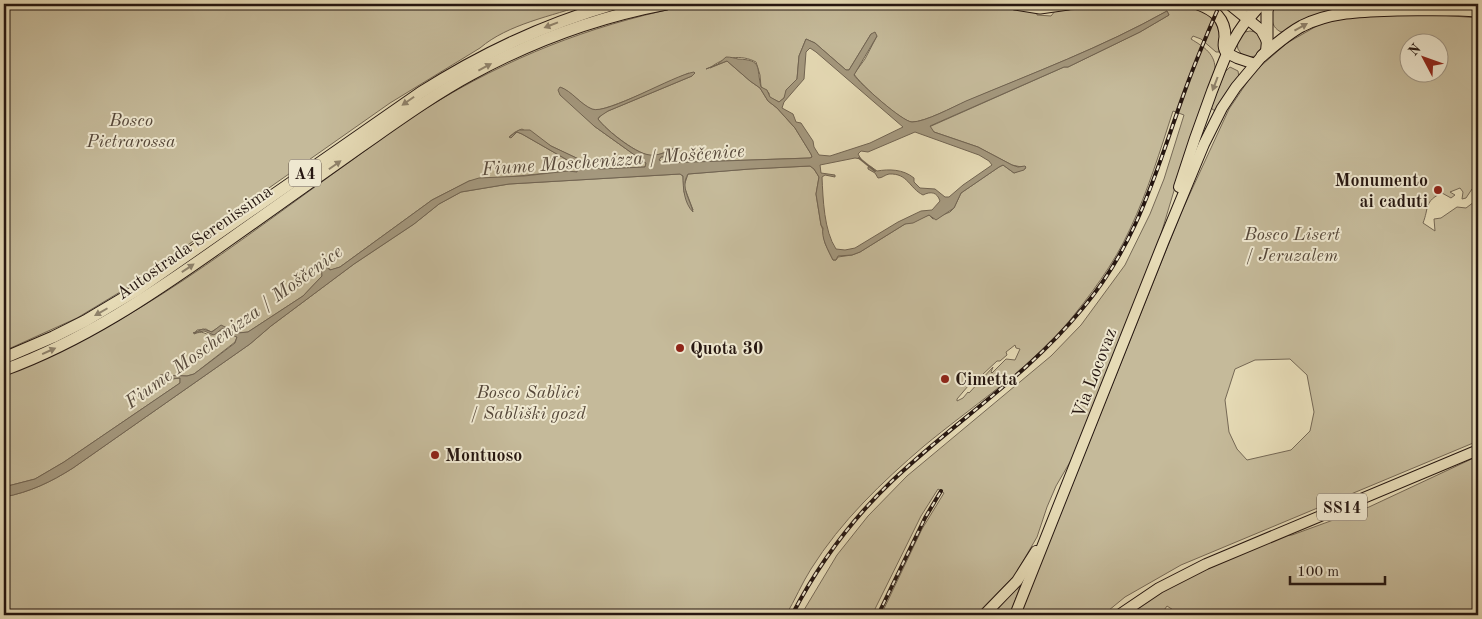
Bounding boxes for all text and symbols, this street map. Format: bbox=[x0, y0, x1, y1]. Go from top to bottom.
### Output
one-way arrow bbox=[543, 21, 558, 29]
one-way arrow bbox=[1294, 23, 1309, 31]
north arrow bbox=[1400, 32, 1450, 82]
text: N bbox=[1406, 41, 1424, 59]
one-way arrow bbox=[477, 63, 492, 71]
one-way arrow bbox=[1211, 76, 1218, 91]
one-way arrow bbox=[401, 96, 415, 106]
park label: Bosco Pietrarossa bbox=[85, 112, 176, 151]
water label: Fiume Moschenizza / Moščenice bbox=[480, 143, 746, 180]
road number: A4 bbox=[289, 160, 321, 187]
one-way arrow bbox=[329, 160, 342, 170]
place label: Monumento ai caduti bbox=[1334, 172, 1428, 211]
street label: Autostrada Serenissima bbox=[113, 182, 276, 303]
marker: Monumento ai caduti bbox=[1432, 184, 1444, 196]
park label: Bosco Lisert / Jeruzalem bbox=[1243, 226, 1340, 265]
water label: Fiume Moschenizza / Moščenice bbox=[121, 243, 347, 414]
one-way arrow bbox=[182, 263, 195, 273]
one-way arrow bbox=[94, 308, 108, 316]
street label: Via Locovaz bbox=[1070, 326, 1120, 421]
place label: Quota 30 bbox=[690, 340, 763, 358]
marker: Quota 30 bbox=[674, 342, 686, 354]
one-way arrow bbox=[42, 347, 56, 355]
place label: Cimetta bbox=[955, 371, 1017, 389]
marker: Cimetta bbox=[939, 373, 951, 385]
park label: Bosco Sablici / Sabliški gozd bbox=[470, 384, 586, 423]
place label: Montuoso bbox=[445, 447, 522, 465]
marker: Montuoso bbox=[429, 449, 441, 461]
road number: SS14 bbox=[1317, 494, 1367, 520]
scale bar bbox=[1290, 554, 1384, 586]
text: 100 m bbox=[1297, 565, 1339, 580]

